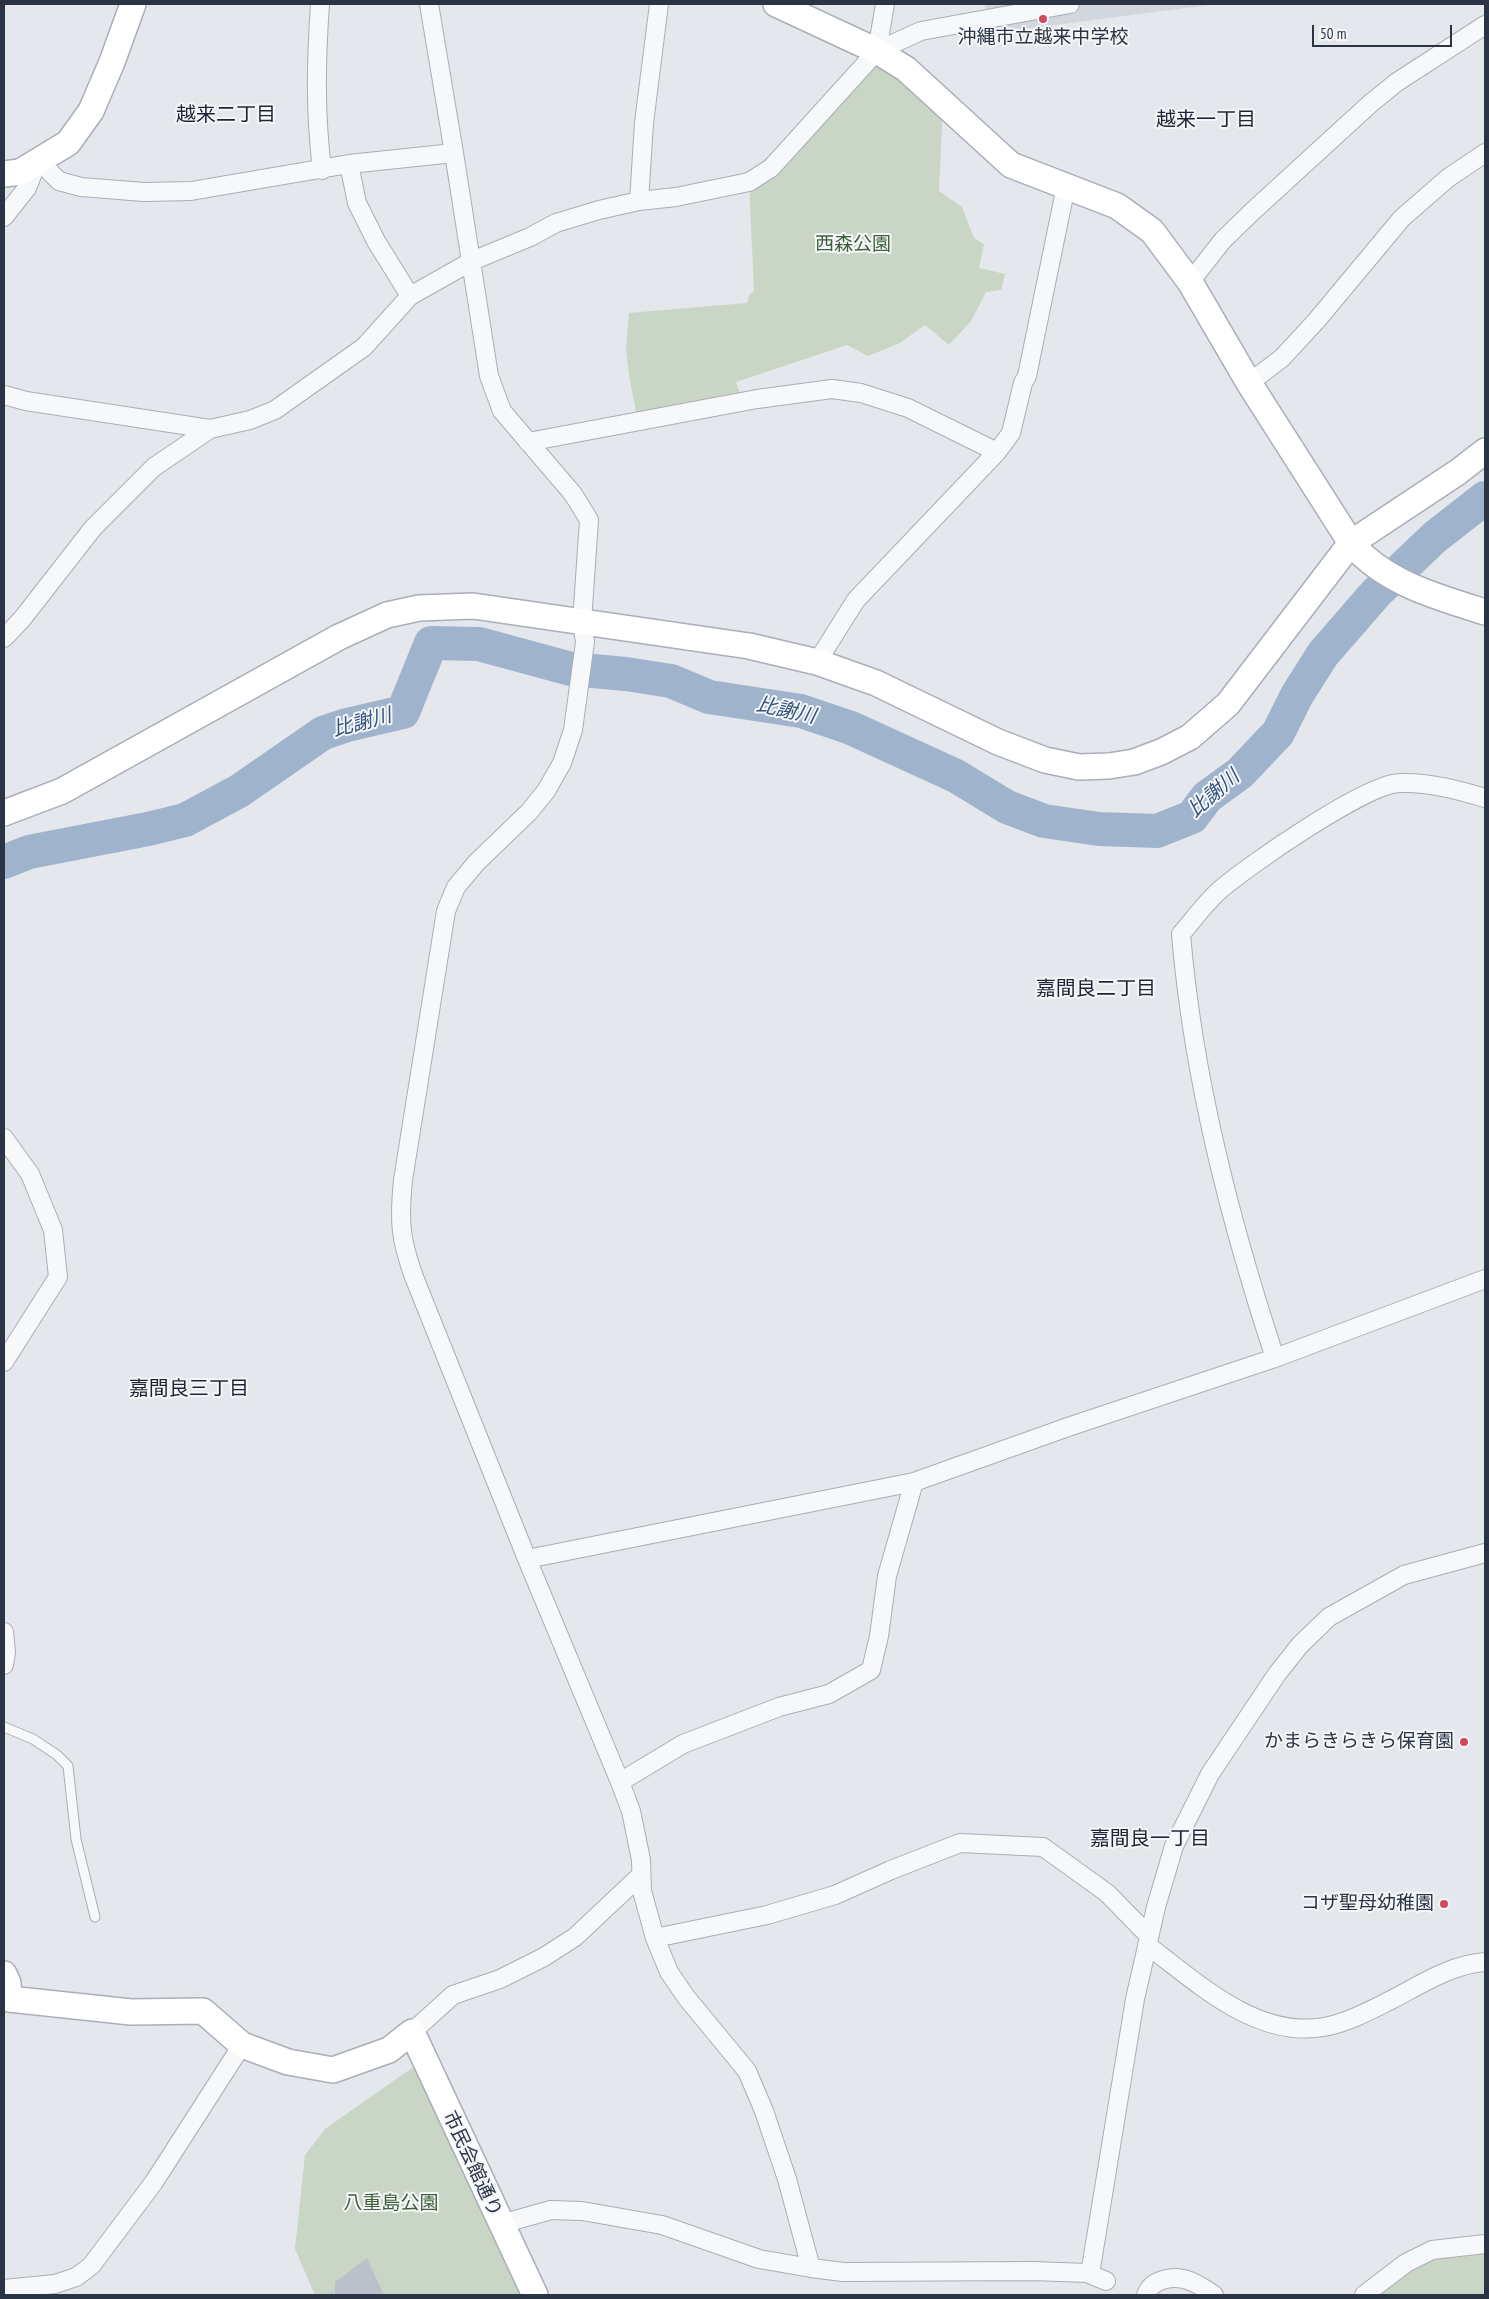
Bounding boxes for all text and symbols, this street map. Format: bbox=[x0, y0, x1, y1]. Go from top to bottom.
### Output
marker: 沖縄市立越来中学校 bbox=[1037, 13, 1049, 25]
scale bar bbox=[1314, 15, 1454, 47]
text: 50 m bbox=[1320, 24, 1346, 43]
place label: 沖縄市立越来中学校 bbox=[958, 27, 1128, 49]
district label: 越来二丁目 bbox=[176, 103, 276, 127]
district label: 越来一丁目 bbox=[1156, 108, 1256, 132]
park label: 西森公園 bbox=[815, 234, 891, 256]
water label: 比謝川 bbox=[754, 693, 818, 729]
water label: 比謝川 bbox=[330, 704, 394, 742]
water label: 比謝川 bbox=[1183, 765, 1245, 823]
district label: 嘉間良二丁目 bbox=[1036, 977, 1156, 1001]
district label: 嘉間良三丁目 bbox=[129, 1377, 249, 1401]
place label: かまらきらきら保育園 bbox=[1264, 1731, 1454, 1753]
marker: かまらきらきら保育園 bbox=[1458, 1736, 1470, 1748]
district label: 嘉間良一丁目 bbox=[1090, 1827, 1210, 1851]
place label: コザ聖母幼稚園 bbox=[1301, 1893, 1434, 1915]
marker: コザ聖母幼稚園 bbox=[1438, 1898, 1450, 1910]
street label: 市民会館通り bbox=[438, 2108, 506, 2220]
park label: 八重島公園 bbox=[344, 2193, 438, 2215]

